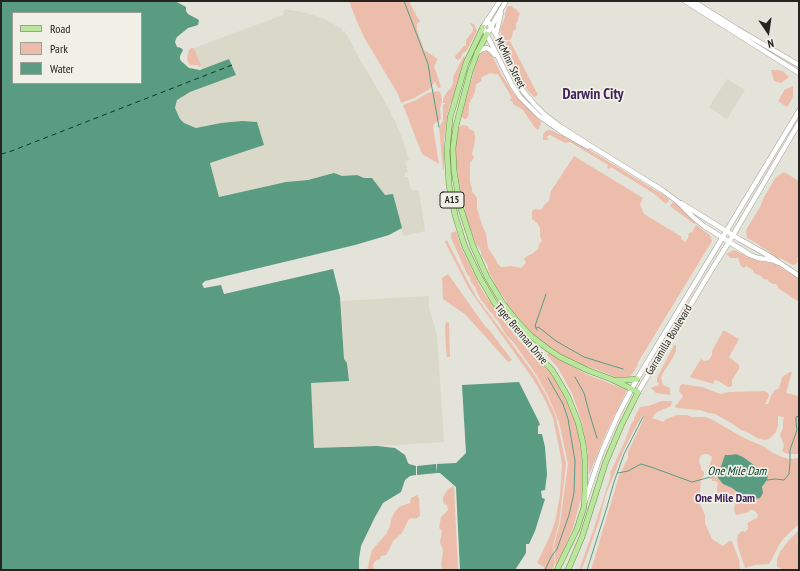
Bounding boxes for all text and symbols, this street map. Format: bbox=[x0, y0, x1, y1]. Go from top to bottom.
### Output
legend bbox=[12, 12, 142, 84]
north arrow bbox=[748, 12, 788, 52]
text: Road bbox=[50, 21, 70, 36]
street label: McMinn Street bbox=[492, 35, 528, 91]
text: N bbox=[766, 36, 775, 51]
text: Park bbox=[50, 41, 68, 56]
text: Water bbox=[50, 61, 74, 76]
district label: Darwin City bbox=[562, 86, 624, 104]
road number: A15 bbox=[440, 192, 464, 208]
street label: Tiger Brennan Drive bbox=[492, 301, 550, 367]
street label: Garramilla Boulevard bbox=[643, 302, 695, 378]
water label: One Mile Dam bbox=[708, 465, 766, 479]
district label: One Mile Dam bbox=[695, 492, 755, 506]

